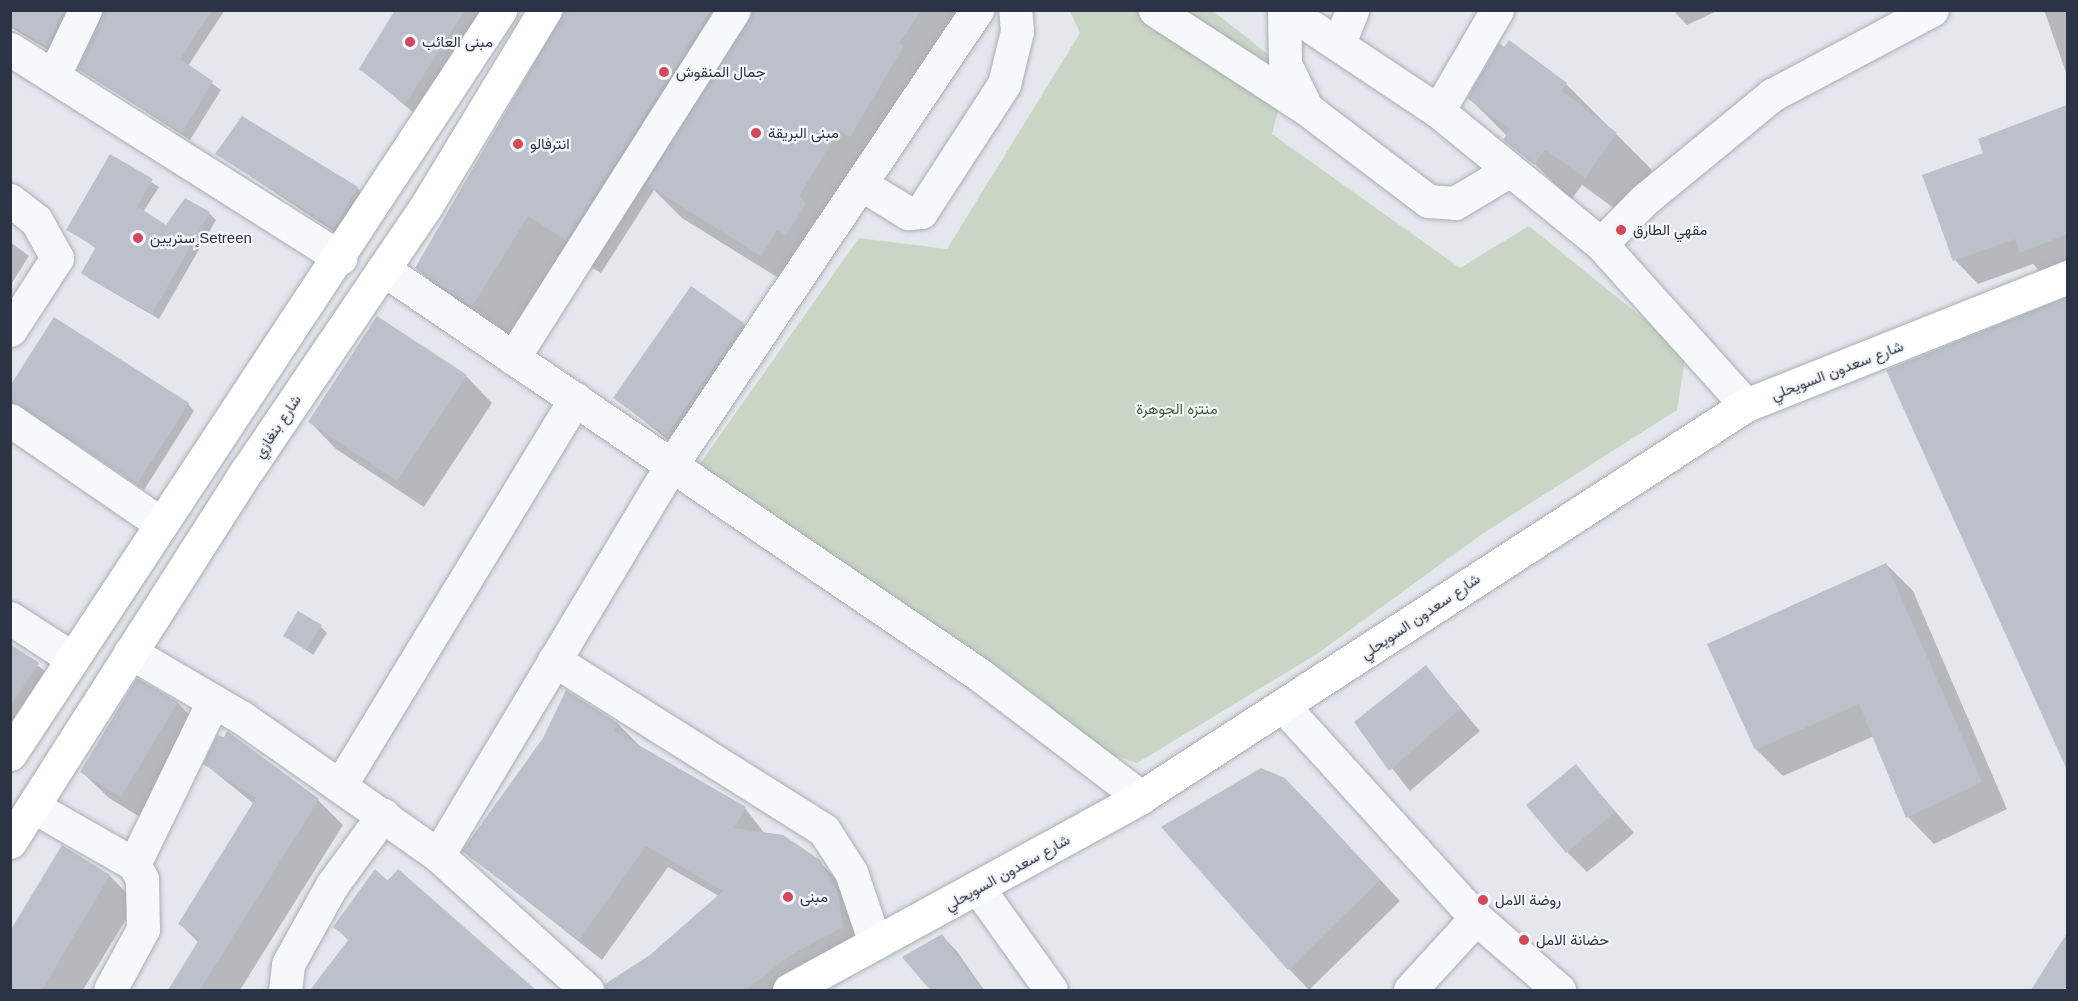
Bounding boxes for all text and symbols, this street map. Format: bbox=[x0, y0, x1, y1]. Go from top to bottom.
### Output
place label: مبنى العائب bbox=[422, 33, 493, 51]
marker: مبنى العائب bbox=[403, 35, 417, 49]
place label: جمال المنقوش bbox=[676, 63, 766, 81]
marker: جمال المنقوش bbox=[657, 65, 671, 79]
place label: مبنى البريقة bbox=[768, 124, 839, 142]
marker: مبنى البريقة bbox=[749, 126, 763, 140]
place label: انترفالو bbox=[530, 135, 570, 153]
marker: انترفالو bbox=[511, 137, 525, 151]
place label: مقهي الطارق bbox=[1633, 221, 1707, 239]
marker: مقهي الطارق bbox=[1614, 223, 1628, 237]
place label: ستريين ٍSetreen bbox=[150, 229, 252, 247]
marker: ستريين ٍSetreen bbox=[131, 231, 145, 245]
street label: شارع سعدون السويحلي bbox=[1768, 336, 1906, 404]
street label: شارع بنغازي bbox=[249, 391, 305, 461]
park label: منتزه الجوهرة bbox=[1136, 400, 1218, 418]
street label: شارع سعدون السويحلي bbox=[1357, 569, 1483, 663]
street label: شارع سعدون السويحلي bbox=[941, 830, 1073, 914]
place label: مبنى bbox=[800, 888, 828, 906]
marker: مبنى bbox=[781, 890, 795, 904]
place label: روضة الامل bbox=[1495, 891, 1561, 909]
marker: روضة الامل bbox=[1476, 893, 1490, 907]
place label: حضانة الامل bbox=[1536, 931, 1609, 949]
marker: حضانة الامل bbox=[1517, 933, 1531, 947]

